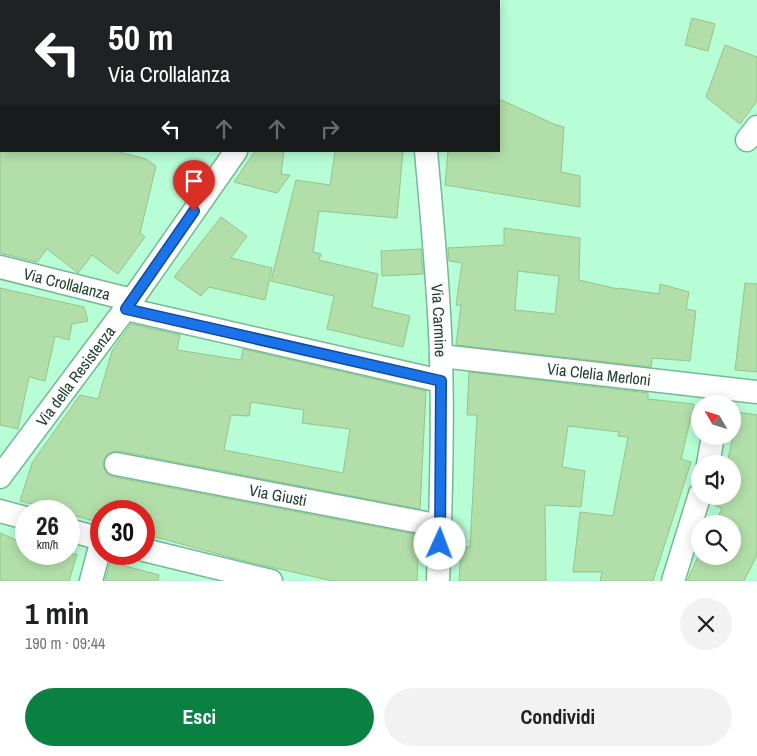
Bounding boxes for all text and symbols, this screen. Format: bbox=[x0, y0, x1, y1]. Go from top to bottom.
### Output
text: 50 m bbox=[108, 14, 173, 61]
icon: left bbox=[25, 20, 90, 85]
text: Via Crollalanza bbox=[108, 59, 230, 89]
icon: left bbox=[157, 115, 185, 143]
icon: ahead bbox=[210, 115, 238, 143]
icon: ahead bbox=[263, 115, 291, 143]
icon: right bbox=[316, 115, 344, 143]
pin bbox=[173, 160, 215, 211]
icon: arrive bbox=[180, 167, 208, 195]
street label: Via Crollalanza bbox=[21, 262, 113, 305]
street label: Via Carmine bbox=[426, 283, 452, 358]
street label: Via della Resistenza bbox=[31, 321, 120, 431]
street label: Via Clelia Merloni bbox=[546, 357, 652, 391]
north arrow bbox=[691, 395, 741, 445]
map controls bbox=[691, 395, 741, 565]
button: sound bbox=[691, 455, 741, 505]
street label: Via Giusti bbox=[247, 479, 309, 511]
speed limit sign: 30 bbox=[90, 500, 155, 565]
text: 26 bbox=[36, 509, 59, 543]
button: search bbox=[691, 515, 741, 565]
position arrow bbox=[413, 517, 465, 569]
text: km/h bbox=[37, 537, 58, 553]
text: 1 min bbox=[25, 593, 89, 633]
button: close bbox=[680, 598, 732, 650]
text: 190 m · 09:44 bbox=[25, 632, 105, 654]
button: Esci bbox=[25, 688, 374, 746]
button: Condividi bbox=[384, 688, 732, 746]

